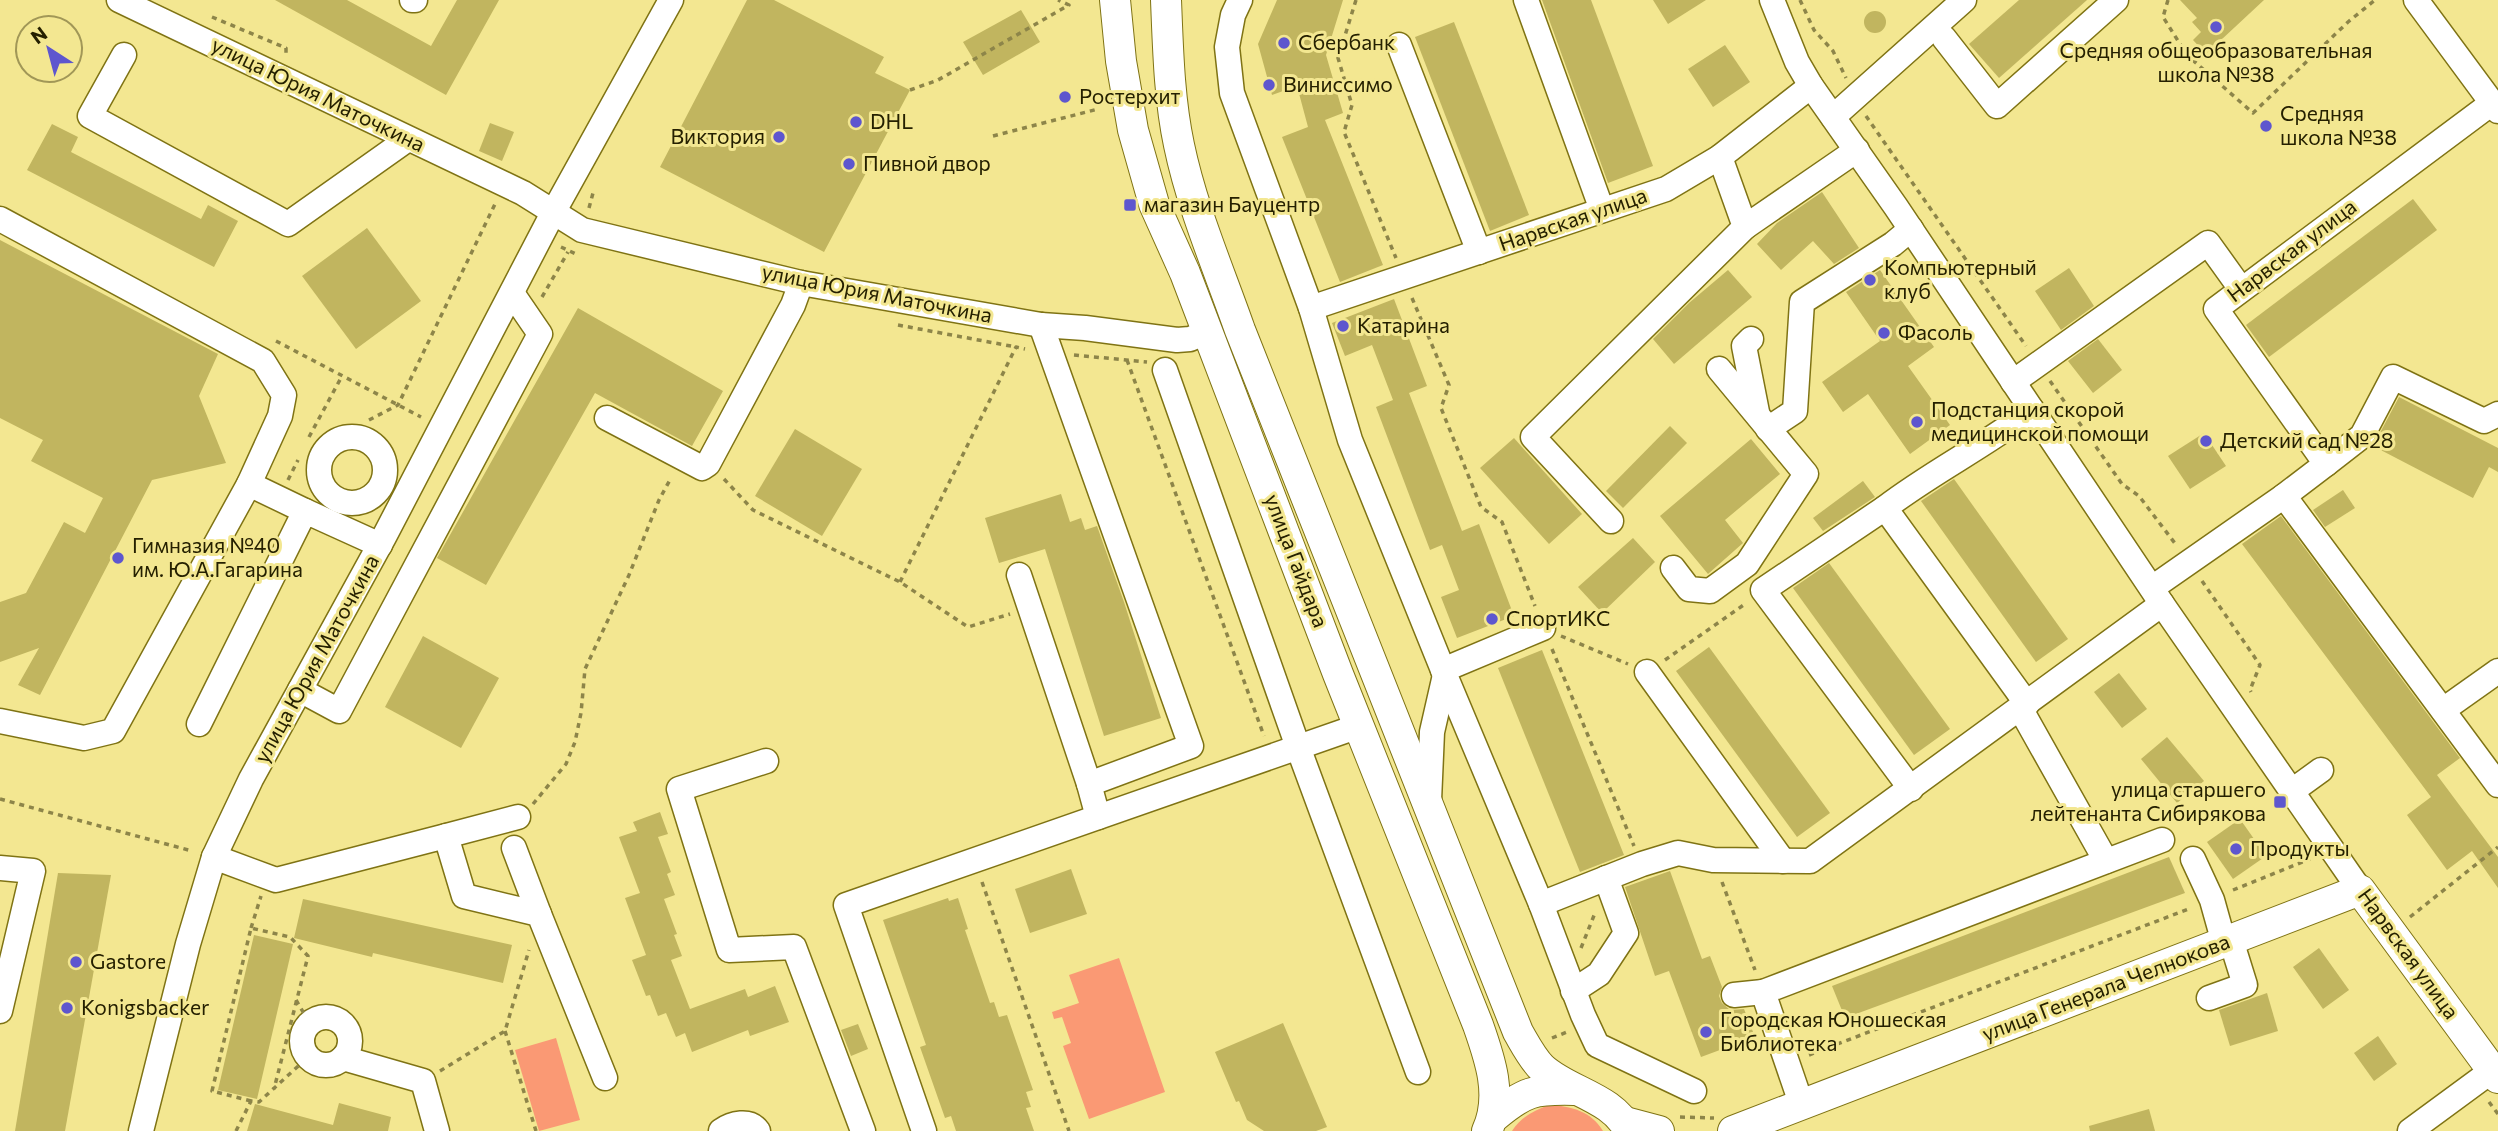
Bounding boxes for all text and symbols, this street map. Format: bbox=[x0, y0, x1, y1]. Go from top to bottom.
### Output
north arrow bbox=[14, 14, 84, 84]
marker: Средняя общеобразовательная школа №38 bbox=[2208, 19, 2224, 35]
text: N bbox=[26, 21, 51, 48]
place label: Сбербанк bbox=[1298, 29, 1395, 54]
street label: улица Юрия Маточкина bbox=[208, 31, 429, 156]
marker: Сбербанк bbox=[1276, 35, 1292, 51]
place label: Средняя общеобразовательная школа №38 bbox=[2060, 37, 2373, 86]
place label: Виниссимо bbox=[1283, 71, 1393, 96]
marker: Виниссимо bbox=[1261, 77, 1277, 93]
place label: Ростерхит bbox=[1079, 83, 1181, 108]
marker: Ростерхит bbox=[1057, 89, 1073, 105]
place label: Средняя школа №38 bbox=[2280, 100, 2397, 149]
place label: DHL bbox=[870, 108, 913, 133]
marker: DHL bbox=[848, 114, 864, 130]
marker: Средняя школа №38 bbox=[2258, 118, 2274, 134]
place label: Виктория bbox=[671, 123, 765, 148]
marker: Виктория bbox=[771, 129, 787, 145]
place label: Пивной двор bbox=[863, 150, 991, 175]
marker: Пивной двор bbox=[841, 156, 857, 172]
street label: Нарвская улица bbox=[1495, 182, 1650, 256]
place label: магазин Бауцентр bbox=[1144, 191, 1320, 216]
street label: Нарвская улица bbox=[2222, 193, 2361, 306]
marker: магазин Бауцентр bbox=[1122, 197, 1138, 213]
place label: Компьютерный клуб bbox=[1884, 254, 2037, 303]
street label: улица Юрия Маточкина bbox=[760, 258, 994, 327]
marker: Компьютерный клуб bbox=[1862, 272, 1878, 288]
place label: Катарина bbox=[1357, 312, 1450, 337]
marker: Катарина bbox=[1335, 318, 1351, 334]
place label: Фасоль bbox=[1898, 319, 1973, 344]
marker: Фасоль bbox=[1876, 325, 1892, 341]
place label: Подстанция скорой медицинской помощи bbox=[1931, 396, 2149, 445]
marker: Подстанция скорой медицинской помощи bbox=[1909, 414, 1925, 430]
place label: Детский сад №28 bbox=[2220, 427, 2394, 452]
marker: Детский сад №28 bbox=[2198, 433, 2214, 449]
street label: улица Гайдара bbox=[1260, 490, 1334, 631]
place label: Гимназия №40 им. Ю.А.Гагарина bbox=[132, 532, 303, 581]
marker: Гимназия №40 им. Ю.А.Гагарина bbox=[110, 550, 126, 566]
street label: улица Юрия Маточкина bbox=[248, 550, 383, 767]
place label: СпортИКС bbox=[1506, 605, 1611, 630]
marker: СпортИКС bbox=[1484, 611, 1500, 627]
place label: улица старшего лейтенанта Сибирякова bbox=[2030, 776, 2266, 825]
marker: улица старшего лейтенанта Сибирякова bbox=[2272, 794, 2288, 810]
place label: Продукты bbox=[2250, 835, 2350, 860]
marker: Продукты bbox=[2228, 841, 2244, 857]
street label: Нарвская улица bbox=[2354, 883, 2465, 1023]
street label: улица Генерала Челнокова bbox=[1978, 928, 2233, 1045]
place label: Gastore bbox=[90, 948, 166, 973]
marker: Gastore bbox=[68, 954, 84, 970]
place label: Konigsbacker bbox=[81, 994, 209, 1019]
marker: Konigsbacker bbox=[59, 1000, 75, 1016]
place label: Городская Юношеская Библиотека bbox=[1720, 1006, 1947, 1055]
marker: Городская Юношеская Библиотека bbox=[1698, 1024, 1714, 1040]

